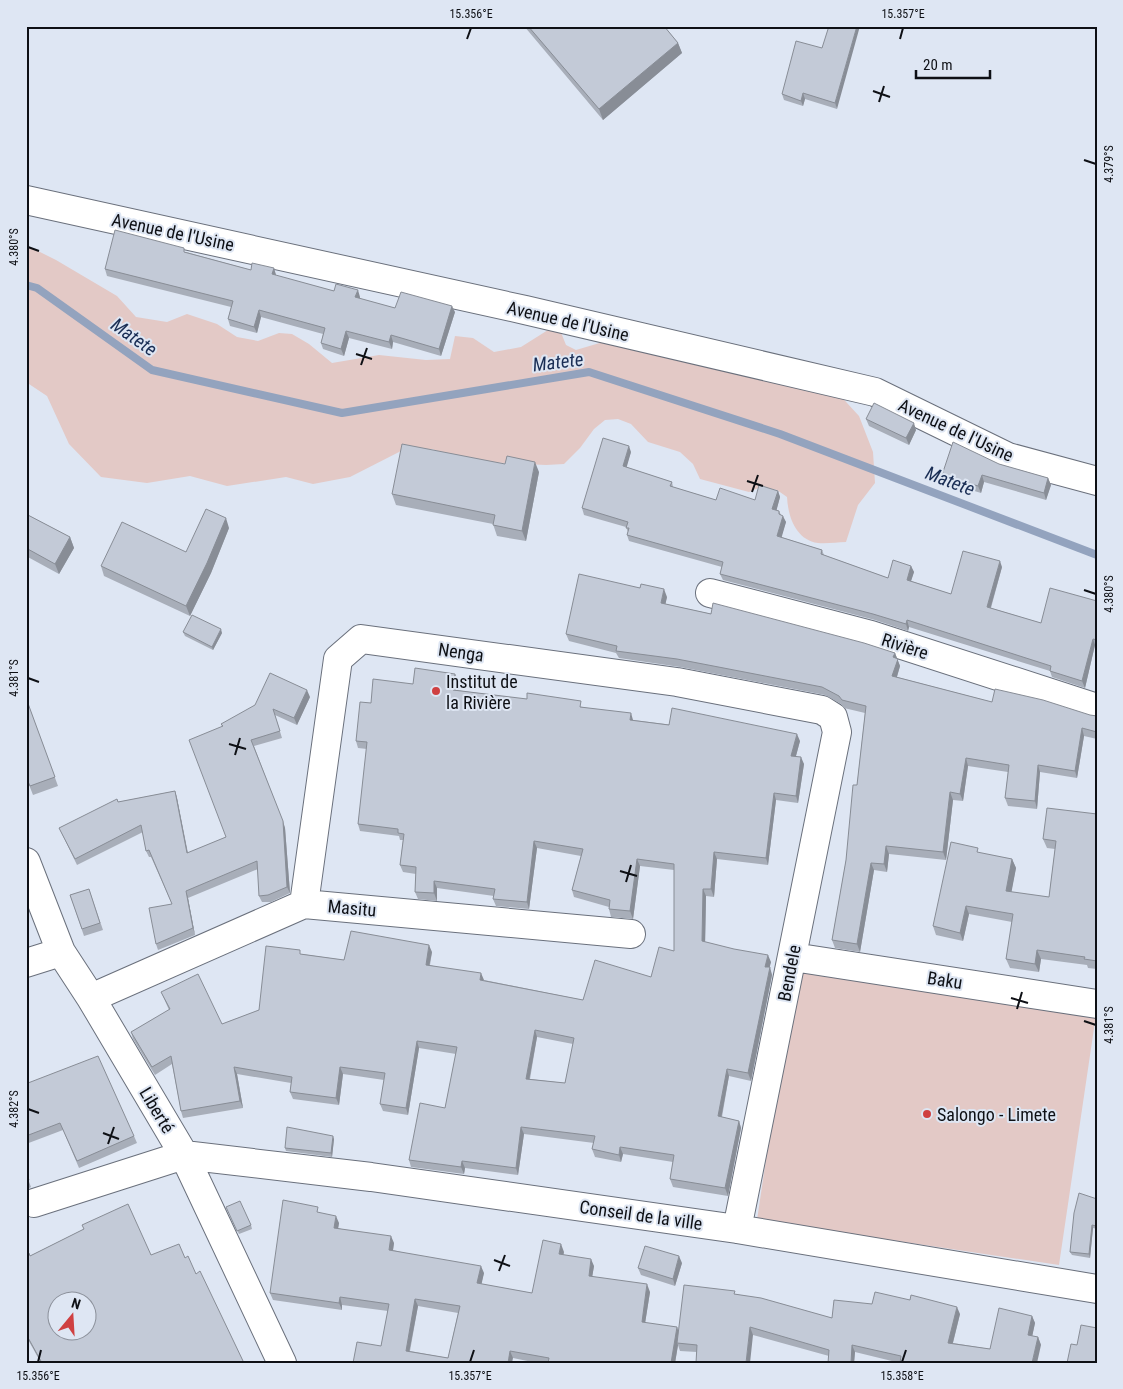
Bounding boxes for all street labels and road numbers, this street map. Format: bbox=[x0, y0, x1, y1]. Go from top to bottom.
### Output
street label: Avenue de l'Usine bbox=[110, 209, 236, 255]
street label: Avenue de l'Usine bbox=[505, 297, 631, 345]
street label: Avenue de l'Usine bbox=[895, 394, 1017, 466]
street label: Rivière bbox=[879, 629, 931, 663]
street label: Nenga bbox=[437, 638, 485, 666]
street label: Masitu bbox=[327, 895, 377, 921]
street label: Bendele bbox=[773, 943, 805, 1003]
street label: Baku bbox=[926, 967, 964, 993]
street label: Liberté bbox=[135, 1083, 179, 1137]
street label: Conseil de la ville bbox=[578, 1196, 704, 1234]

